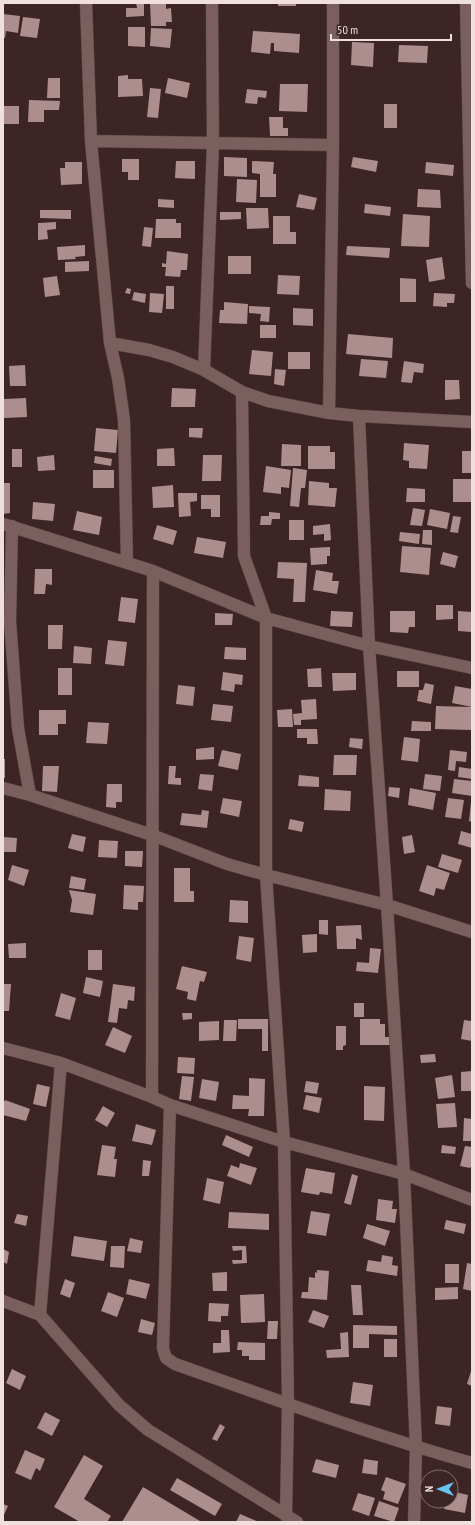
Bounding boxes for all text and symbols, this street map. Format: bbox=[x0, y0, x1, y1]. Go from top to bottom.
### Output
scale bar bbox=[331, 16, 451, 42]
text: 50 m bbox=[337, 22, 358, 37]
north arrow bbox=[419, 1469, 459, 1509]
text: N bbox=[422, 1486, 436, 1492]

